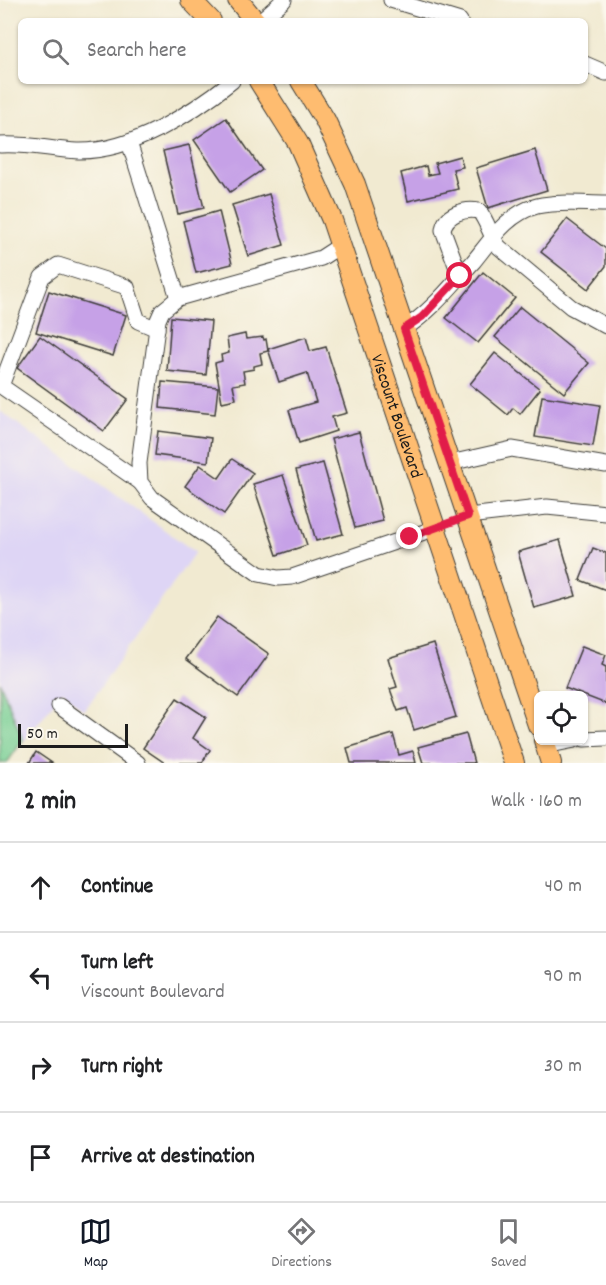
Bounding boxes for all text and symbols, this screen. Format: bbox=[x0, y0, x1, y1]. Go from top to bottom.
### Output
search box bbox=[18, 18, 588, 84]
icon: search bbox=[39, 35, 72, 68]
text: Search here bbox=[87, 36, 186, 67]
route start bbox=[446, 262, 472, 288]
street label: Viscount Boulevard bbox=[363, 351, 428, 482]
route end bbox=[396, 523, 422, 549]
map controls bbox=[534, 691, 588, 745]
button: locate bbox=[534, 691, 588, 745]
scale bar bbox=[18, 721, 128, 748]
text: 50 m bbox=[27, 723, 58, 746]
text: 2 min bbox=[24, 784, 76, 821]
text: Walk · 160 m bbox=[491, 788, 582, 816]
icon: ahead bbox=[24, 871, 57, 904]
text: Continue bbox=[81, 872, 153, 903]
text: 40 m bbox=[544, 873, 582, 901]
text: Turn left bbox=[81, 948, 153, 979]
icon: left bbox=[24, 961, 57, 994]
text: 90 m bbox=[544, 963, 582, 991]
text: Viscount Boulevard bbox=[81, 979, 225, 1007]
icon: right bbox=[24, 1051, 57, 1084]
text: Turn right bbox=[81, 1052, 163, 1083]
text: 30 m bbox=[544, 1053, 582, 1081]
icon: arrive bbox=[24, 1141, 57, 1174]
text: Arrive at destination bbox=[81, 1142, 255, 1173]
tab: Map bbox=[79, 1215, 112, 1274]
tab: Directions bbox=[271, 1215, 332, 1274]
tab: Saved bbox=[491, 1215, 527, 1274]

